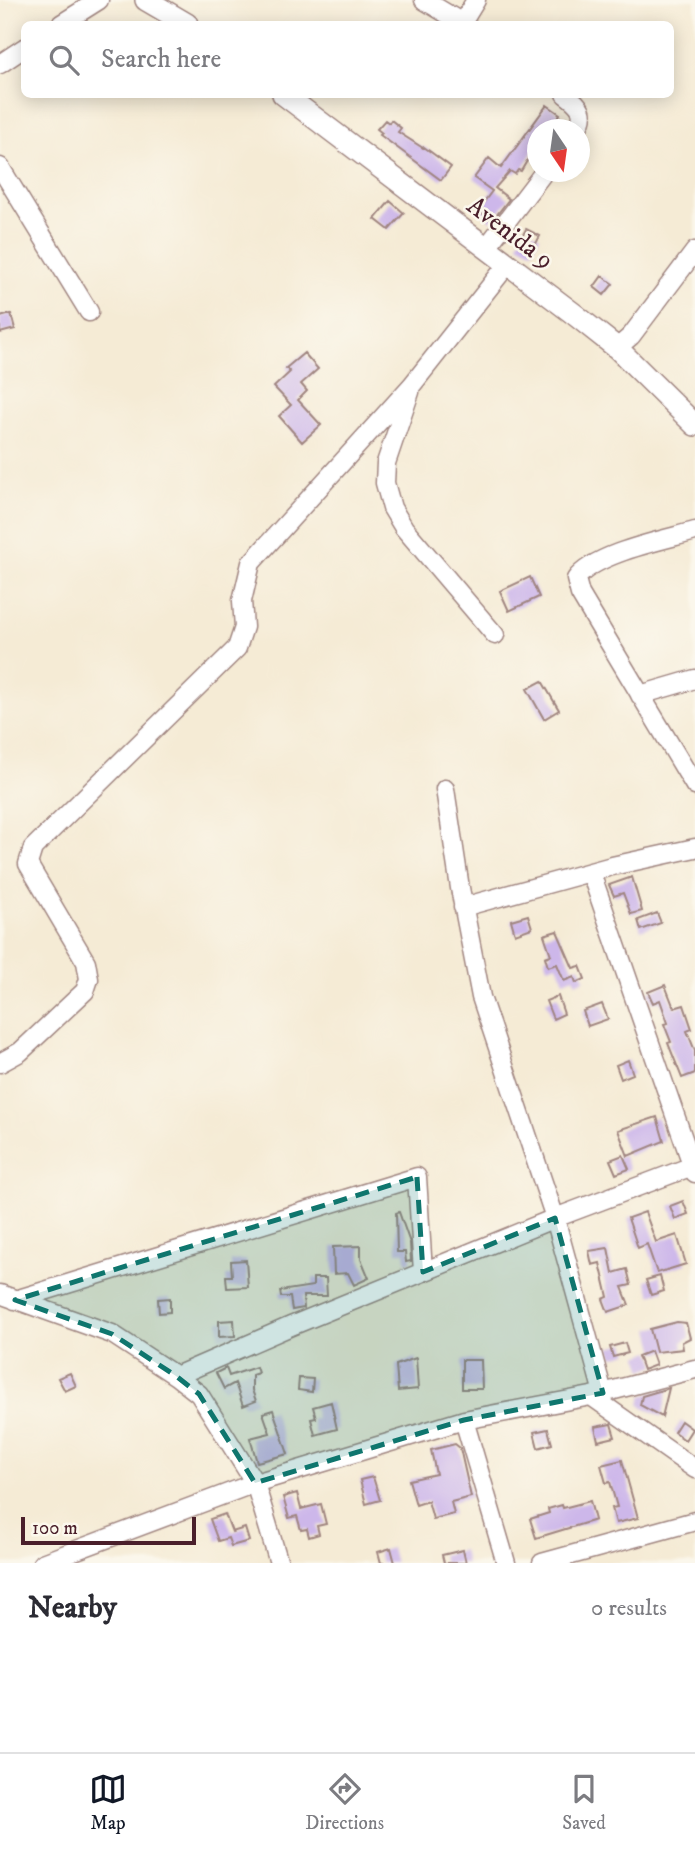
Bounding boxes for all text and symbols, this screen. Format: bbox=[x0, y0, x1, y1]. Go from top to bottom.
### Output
search box bbox=[21, 21, 674, 98]
icon: search bbox=[45, 41, 83, 79]
text: Search here bbox=[101, 43, 221, 76]
north arrow bbox=[527, 119, 590, 182]
street label: Avenida 9 bbox=[460, 190, 560, 277]
scale bar bbox=[21, 1514, 196, 1546]
text: 100 m bbox=[32, 1517, 78, 1540]
text: Nearby bbox=[28, 1590, 117, 1627]
text: 0 results bbox=[591, 1594, 667, 1623]
tab: Map bbox=[89, 1770, 127, 1835]
tab: Directions bbox=[305, 1770, 384, 1835]
tab: Saved bbox=[562, 1770, 606, 1835]

